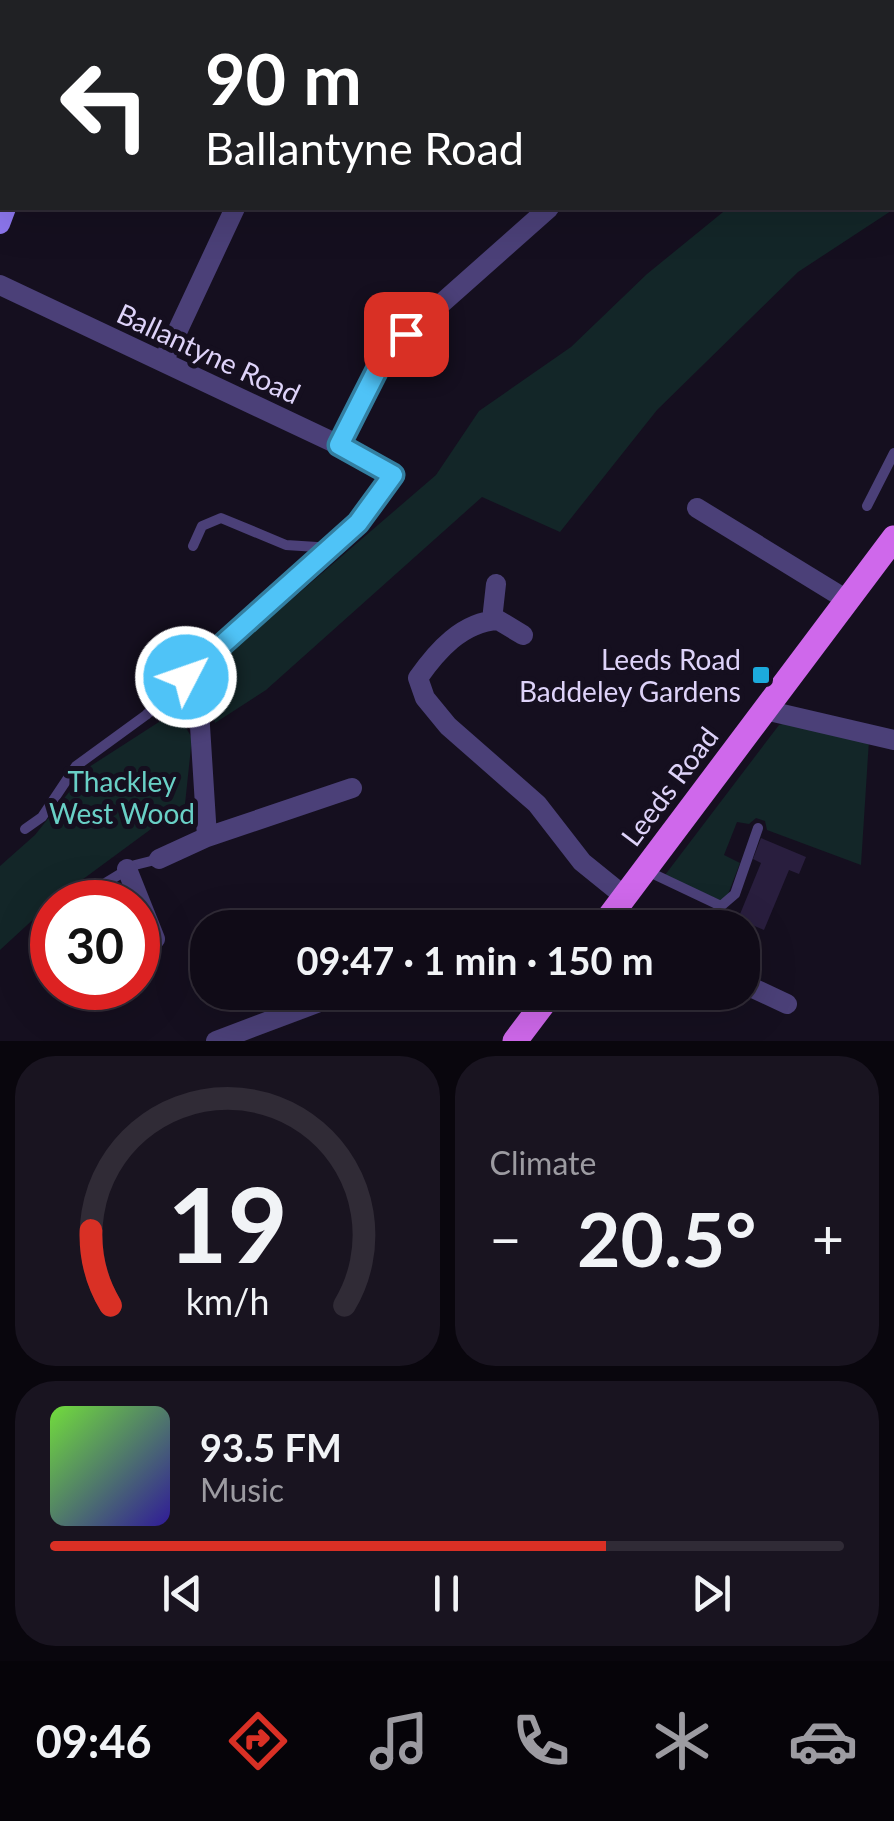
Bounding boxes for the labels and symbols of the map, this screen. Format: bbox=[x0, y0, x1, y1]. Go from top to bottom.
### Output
pin bbox=[364, 292, 449, 377]
street label: Ballantyne Road bbox=[112, 296, 306, 410]
position arrow bbox=[134, 625, 238, 729]
place label: Leeds Road Baddeley Gardens bbox=[519, 642, 741, 708]
marker: Leeds Road Baddeley Gardens bbox=[750, 664, 772, 686]
street label: Leeds Road bbox=[613, 720, 725, 852]
park label: Thackley West Wood bbox=[49, 764, 195, 830]
speed limit sign: 30 bbox=[30, 880, 160, 1010]

